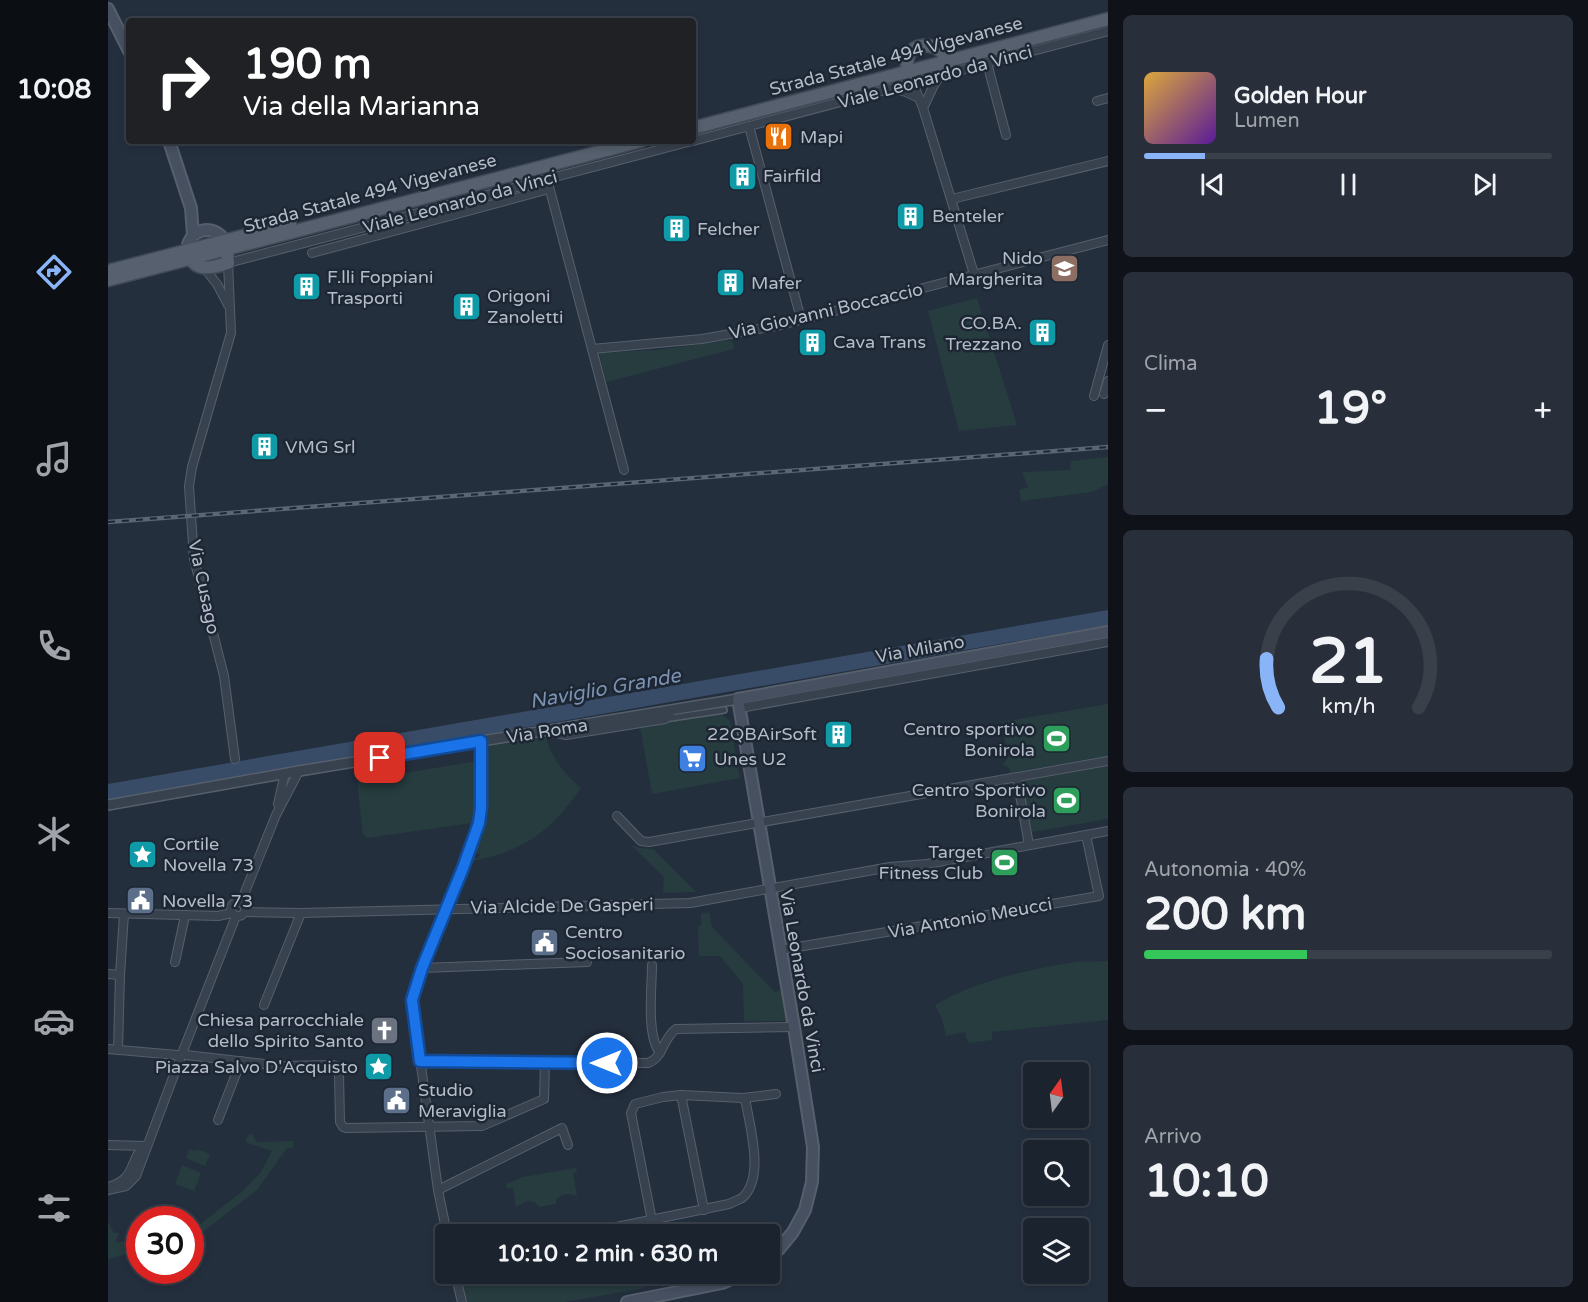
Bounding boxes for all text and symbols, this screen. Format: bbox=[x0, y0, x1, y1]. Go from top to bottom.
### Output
street label: Strada Statale 494 Vigevanese bbox=[767, 12, 1025, 100]
text: 190 m bbox=[243, 39, 372, 90]
street label: Viale Leonardo da Vinci bbox=[835, 40, 1035, 114]
icon: right bbox=[144, 42, 222, 120]
text: 10:08 bbox=[17, 73, 91, 106]
text: Golden Hour bbox=[1234, 83, 1366, 109]
text: Via della Marianna bbox=[243, 90, 480, 123]
text: Lumen bbox=[1234, 109, 1300, 133]
restaurant icon: Mapi bbox=[763, 121, 795, 153]
place label: Mapi bbox=[800, 126, 843, 148]
street label: Strada Statale 494 Vigevanese bbox=[241, 149, 499, 237]
building icon: Fairfild bbox=[726, 160, 758, 192]
street label: Viale Leonardo da Vinci bbox=[360, 165, 560, 239]
place label: Fairfild bbox=[763, 165, 821, 187]
icon: previous bbox=[1196, 168, 1229, 201]
icon: pause bbox=[1332, 168, 1365, 201]
icon: next bbox=[1468, 168, 1501, 201]
building icon: Benteler bbox=[895, 200, 927, 232]
place label: Benteler bbox=[932, 205, 1004, 227]
building icon: Felcher bbox=[660, 213, 692, 245]
place label: Felcher bbox=[697, 218, 760, 240]
place label: Nido Margherita bbox=[948, 247, 1043, 290]
icon: directions bbox=[33, 251, 75, 293]
school or university icon: Nido Margherita bbox=[1048, 252, 1080, 284]
place label: F.lli Foppiani Trasporti bbox=[327, 266, 433, 309]
building icon: Mafer bbox=[714, 267, 746, 299]
building icon: F.lli Foppiani Trasporti bbox=[290, 271, 322, 303]
place label: Mafer bbox=[751, 272, 802, 294]
street label: Via Giovanni Boccaccio bbox=[727, 278, 925, 344]
place label: Origoni Zanoletti bbox=[487, 285, 563, 328]
building icon: Origoni Zanoletti bbox=[450, 290, 482, 322]
place label: CO.BA. Trezzano bbox=[945, 312, 1022, 355]
building icon: CO.BA. Trezzano bbox=[1027, 317, 1059, 349]
building icon: Cava Trans bbox=[796, 326, 828, 358]
place label: Cava Trans bbox=[833, 331, 926, 353]
text: Clima bbox=[1144, 352, 1197, 376]
text: 19° bbox=[1314, 382, 1387, 436]
text: − bbox=[1144, 391, 1168, 430]
text: + bbox=[1533, 391, 1552, 430]
building icon: VMG Srl bbox=[248, 431, 280, 463]
place label: VMG Srl bbox=[285, 436, 356, 458]
icon: music bbox=[33, 438, 75, 480]
street label: Via Cusago bbox=[183, 538, 225, 636]
icon: phone bbox=[33, 625, 75, 667]
text: 21 bbox=[1309, 625, 1387, 700]
street label: Via Milano bbox=[874, 630, 966, 668]
water label: Naviglio Grande bbox=[528, 664, 684, 714]
text: km/h bbox=[1321, 693, 1375, 719]
street label: Via Roma bbox=[505, 714, 589, 748]
building icon: 22QBAirSoft bbox=[822, 718, 854, 750]
place label: Centro sportivo Bonirola bbox=[903, 718, 1035, 761]
place label: 22QBAirSoft bbox=[707, 723, 817, 745]
sports icon: Centro sportivo Bonirola bbox=[1040, 723, 1072, 755]
pin bbox=[354, 732, 405, 783]
icon: arrive bbox=[363, 741, 396, 774]
supermarket icon: Unes U2 bbox=[677, 743, 709, 775]
place label: Unes U2 bbox=[714, 748, 787, 770]
place label: Centro Sportivo Bonirola bbox=[912, 779, 1046, 822]
sports icon: Centro Sportivo Bonirola bbox=[1051, 784, 1083, 816]
icon: climate bbox=[33, 813, 75, 855]
place label: Cortile Novella 73 bbox=[163, 833, 254, 876]
place icon: Cortile Novella 73 bbox=[126, 838, 158, 870]
place label: Target Fitness Club bbox=[878, 841, 983, 884]
sports icon: Target Fitness Club bbox=[988, 846, 1020, 878]
text: Autonomia · 40% bbox=[1144, 858, 1306, 882]
public building icon: Novella 73 bbox=[125, 885, 157, 917]
street label: Via Leonardo da Vinci bbox=[775, 888, 829, 1074]
text: 200 km bbox=[1144, 888, 1306, 942]
place label: Novella 73 bbox=[162, 890, 253, 912]
street label: Via Alcide De Gasperi bbox=[470, 893, 654, 919]
street label: Via Antonio Meucci bbox=[886, 893, 1054, 943]
place label: Centro Sociosanitario bbox=[565, 921, 686, 964]
public building icon: Centro Sociosanitario bbox=[528, 926, 560, 958]
icon: car bbox=[33, 1000, 75, 1042]
place label: Chiesa parrocchiale dello Spirito Santo bbox=[197, 1009, 364, 1052]
church icon: Chiesa parrocchiale dello Spirito Santo bbox=[369, 1014, 401, 1046]
position arrow bbox=[575, 1031, 639, 1095]
place icon: Piazza Salvo D'Acquisto bbox=[363, 1051, 395, 1083]
place label: Piazza Salvo D'Acquisto bbox=[155, 1056, 358, 1078]
north arrow bbox=[1023, 1062, 1089, 1128]
map controls bbox=[1023, 1062, 1089, 1284]
place label: Studio Meraviglia bbox=[418, 1079, 507, 1122]
public building icon: Studio Meraviglia bbox=[381, 1084, 413, 1116]
text: Arrivo bbox=[1144, 1125, 1202, 1149]
button: search bbox=[1023, 1140, 1089, 1206]
text: 10:10 bbox=[1144, 1155, 1269, 1209]
icon: filters bbox=[33, 1187, 75, 1229]
speed limit sign: 30 bbox=[126, 1206, 204, 1284]
button: layers bbox=[1023, 1218, 1089, 1284]
text: 10:10 · 2 min · 630 m bbox=[497, 1241, 718, 1267]

